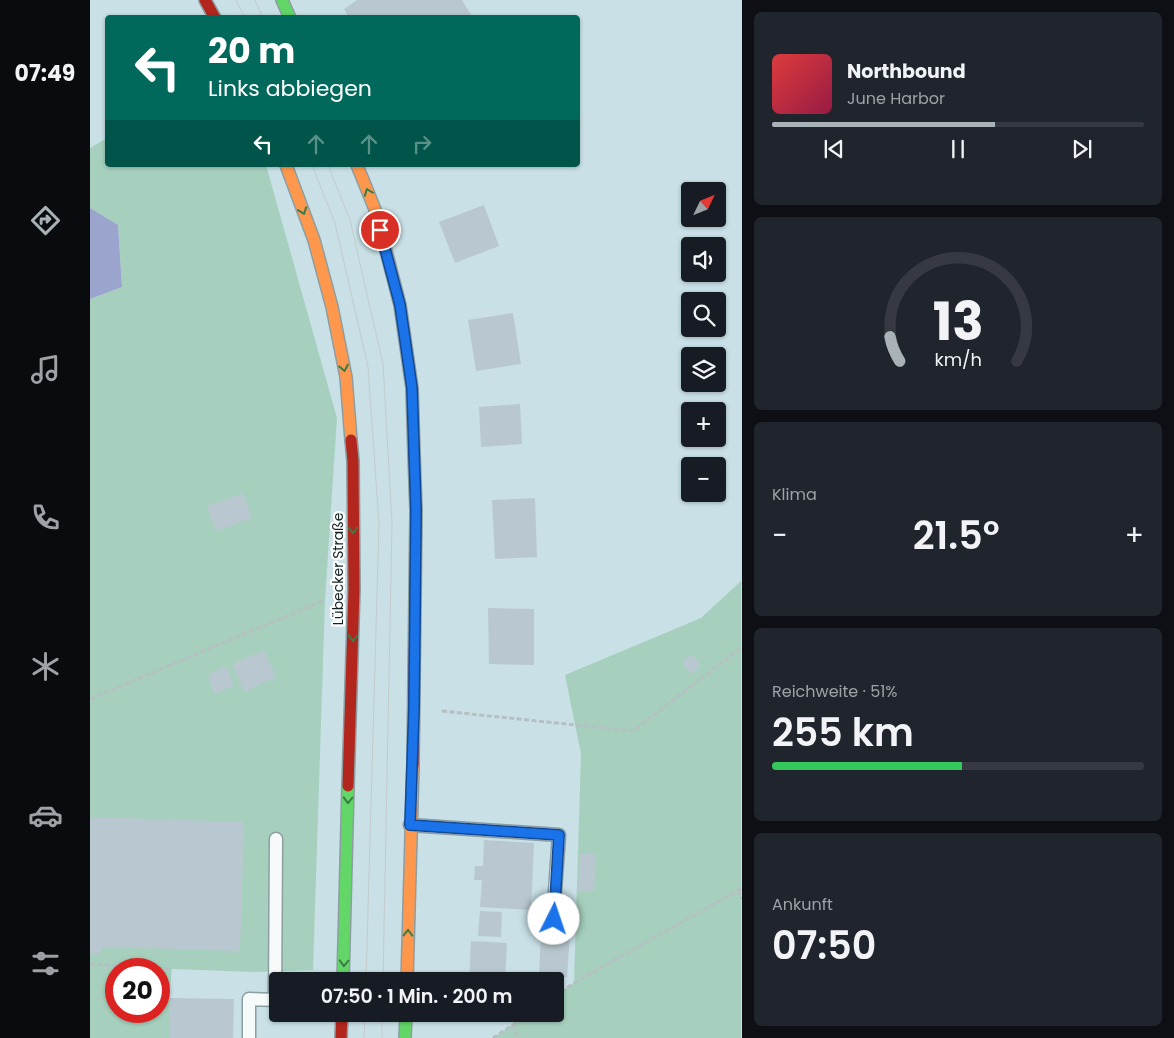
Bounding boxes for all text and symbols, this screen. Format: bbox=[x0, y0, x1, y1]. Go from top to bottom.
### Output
text: 20 m bbox=[208, 26, 295, 75]
icon: left bbox=[125, 35, 190, 100]
text: 07:49 bbox=[15, 58, 75, 89]
text: Northbound bbox=[847, 58, 966, 85]
text: Links abbiegen bbox=[208, 73, 372, 104]
text: June Harbor bbox=[847, 87, 945, 110]
icon: left bbox=[249, 130, 277, 158]
icon: ahead bbox=[302, 130, 330, 158]
icon: ahead bbox=[355, 130, 383, 158]
icon: right bbox=[408, 130, 436, 158]
icon: previous bbox=[820, 135, 848, 163]
icon: pause bbox=[944, 135, 972, 163]
icon: next bbox=[1068, 135, 1096, 163]
north arrow bbox=[681, 182, 726, 228]
map controls bbox=[681, 182, 726, 502]
one-way arrow bbox=[364, 188, 374, 197]
icon: directions bbox=[28, 203, 63, 238]
one-way arrow bbox=[297, 206, 307, 214]
pin bbox=[359, 209, 401, 251]
icon: arrive bbox=[366, 216, 394, 244]
button: sound bbox=[681, 237, 726, 282]
text: 13 bbox=[932, 285, 984, 358]
button: search bbox=[681, 292, 726, 337]
button: layers bbox=[681, 347, 726, 392]
text: km/h bbox=[934, 347, 982, 372]
icon: music bbox=[28, 352, 63, 387]
one-way arrow bbox=[338, 363, 349, 372]
button: + bbox=[681, 402, 726, 447]
button: − bbox=[681, 457, 726, 502]
text: Klima bbox=[772, 483, 817, 506]
icon: phone bbox=[28, 500, 63, 535]
text: 21.5° bbox=[913, 509, 1000, 562]
street label: Lübecker Straße bbox=[328, 512, 348, 625]
text: − bbox=[772, 516, 787, 555]
text: + bbox=[1125, 516, 1144, 555]
one-way arrow bbox=[348, 526, 359, 534]
one-way arrow bbox=[347, 634, 358, 642]
icon: climate bbox=[28, 649, 63, 684]
text: Reichweite · 51% bbox=[772, 680, 898, 703]
text: 255 km bbox=[772, 706, 914, 759]
one-way arrow bbox=[343, 797, 354, 805]
icon: car bbox=[28, 798, 63, 833]
position arrow bbox=[527, 892, 579, 944]
text: Ankunft bbox=[772, 893, 833, 916]
text: 07:50 bbox=[772, 919, 876, 972]
one-way arrow bbox=[402, 928, 413, 936]
icon: filters bbox=[28, 946, 63, 981]
speed limit sign: 20 bbox=[105, 958, 170, 1023]
one-way arrow bbox=[338, 959, 349, 967]
text: 07:50 · 1 Min. · 200 m bbox=[321, 983, 512, 1010]

